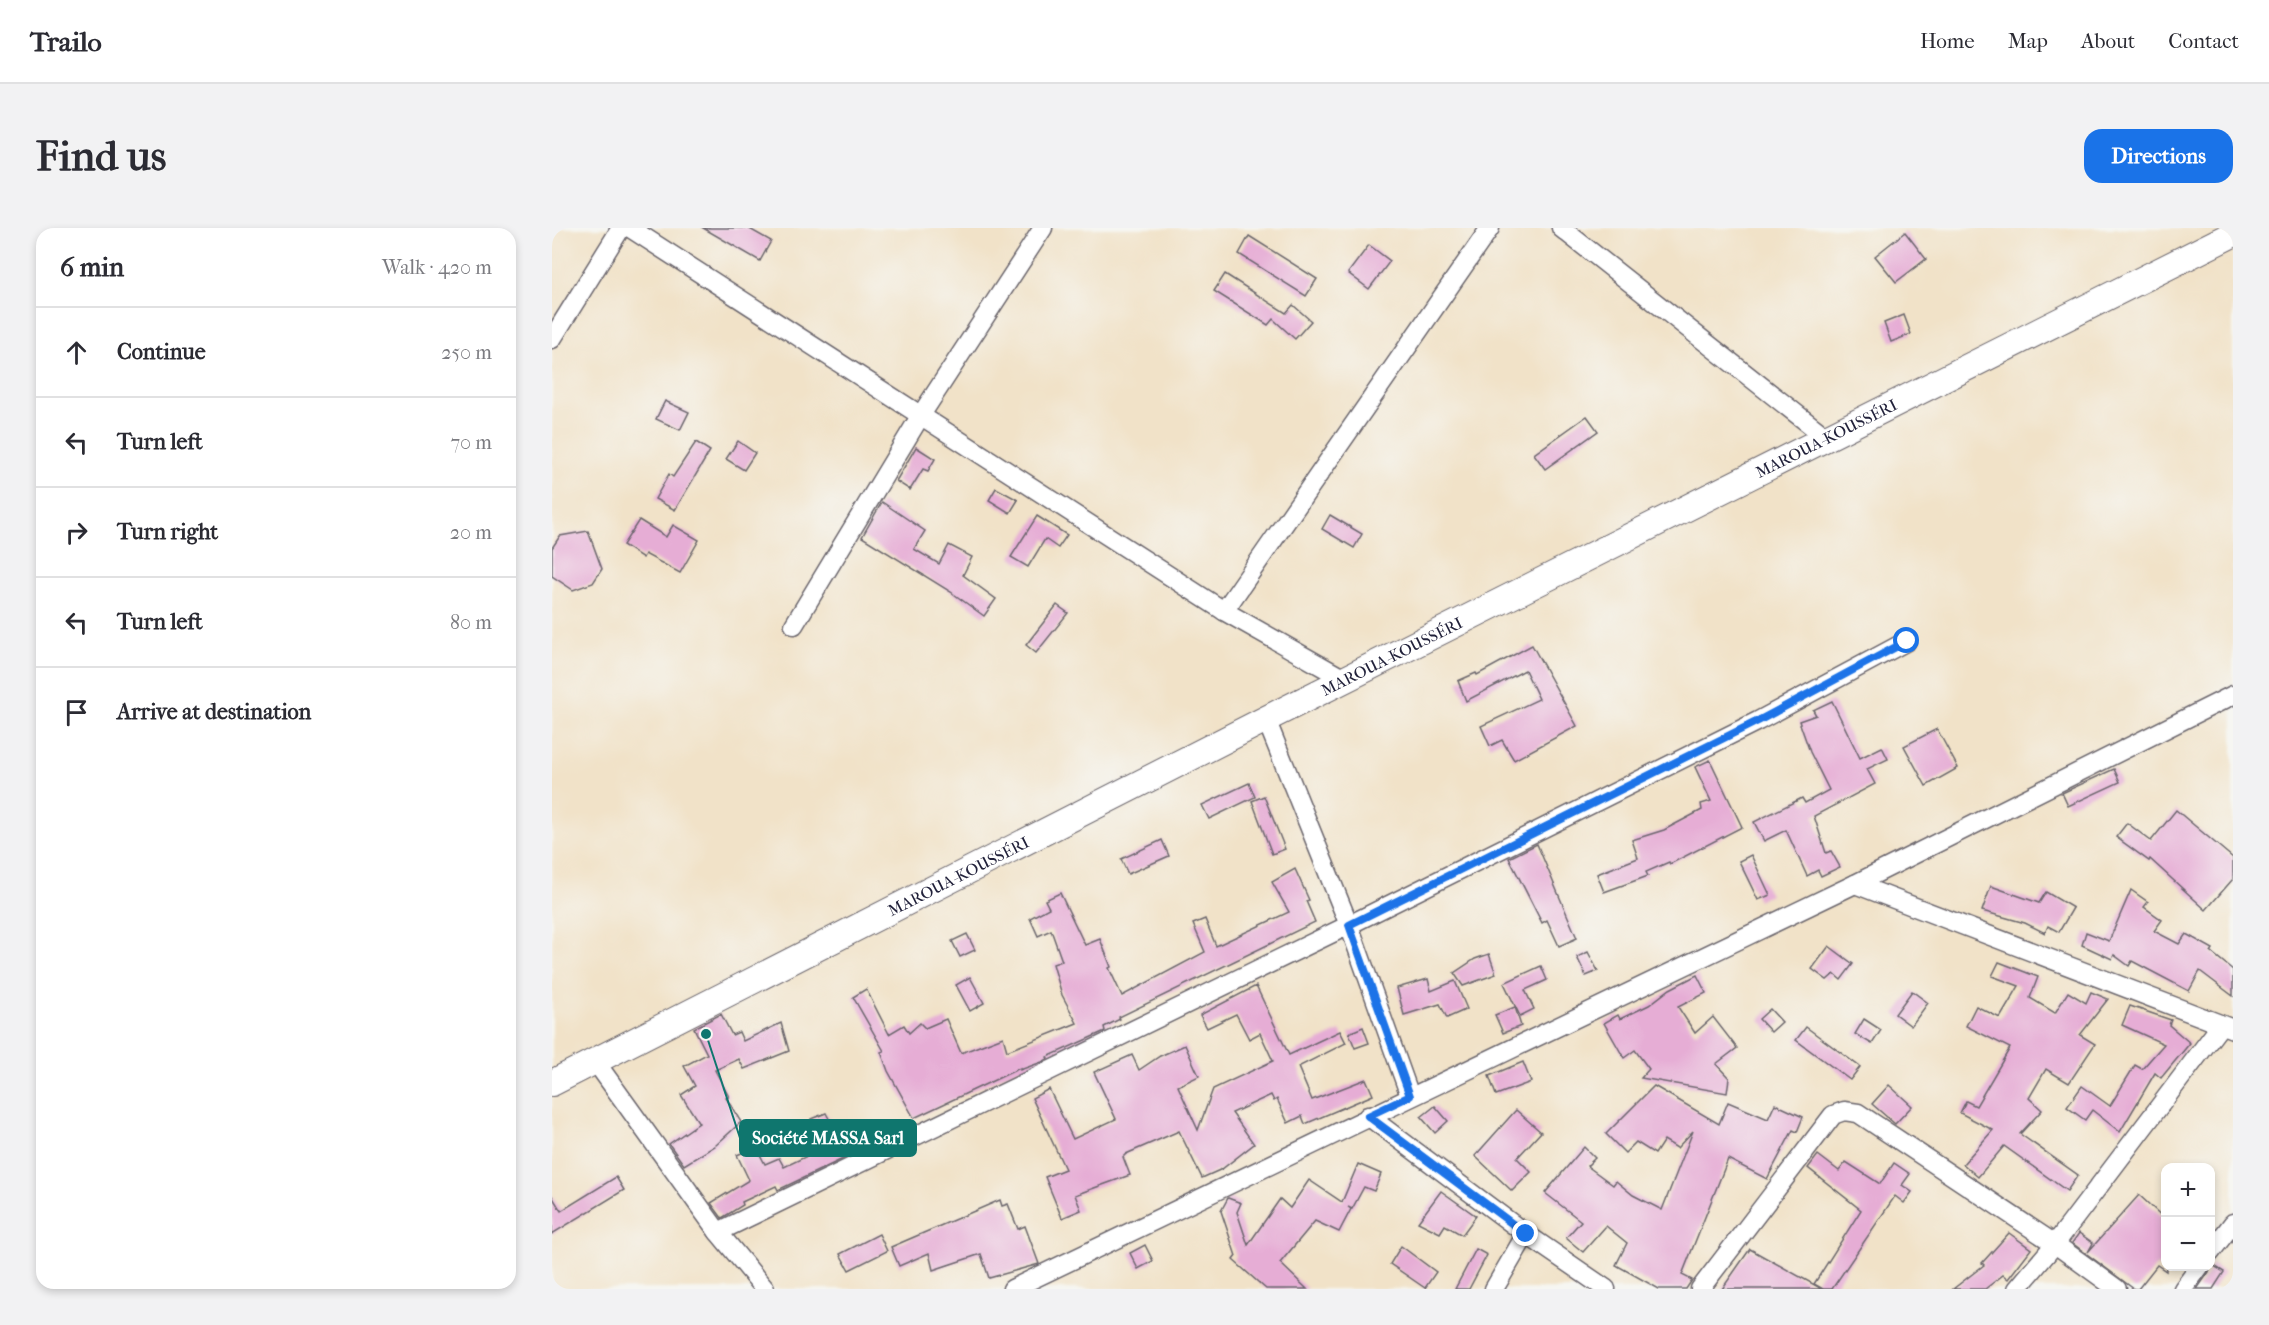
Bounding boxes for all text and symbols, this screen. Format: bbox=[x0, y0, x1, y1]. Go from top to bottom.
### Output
text: Trailo bbox=[30, 25, 102, 58]
text: Home bbox=[1920, 29, 1975, 53]
text: Map bbox=[2008, 29, 2048, 53]
text: About bbox=[2081, 29, 2135, 53]
text: Contact bbox=[2168, 29, 2239, 53]
button: Directions bbox=[2084, 129, 2233, 183]
text: Find us bbox=[36, 132, 166, 181]
text: 6 min bbox=[60, 252, 124, 283]
text: Walk · 420 m bbox=[382, 256, 492, 279]
icon: ahead bbox=[60, 336, 93, 369]
text: Continue bbox=[117, 339, 206, 365]
text: 250 m bbox=[441, 341, 492, 364]
street label: MAROUA-KOUSSÉRI bbox=[1752, 395, 1900, 481]
icon: left bbox=[60, 426, 93, 459]
text: Turn left bbox=[117, 429, 203, 455]
text: 70 m bbox=[450, 431, 492, 454]
icon: right bbox=[60, 516, 93, 549]
text: Turn right bbox=[117, 519, 218, 545]
text: 20 m bbox=[450, 521, 492, 544]
icon: left bbox=[60, 606, 93, 639]
text: Turn left bbox=[117, 609, 203, 635]
text: 80 m bbox=[450, 611, 492, 634]
street label: MAROUA-KOUSSÉRI bbox=[1318, 613, 1465, 699]
route start bbox=[1893, 627, 1919, 653]
icon: arrive bbox=[60, 696, 93, 729]
text: Arrive at destination bbox=[117, 699, 311, 725]
street label: MAROUA-KOUSSÉRI bbox=[885, 832, 1032, 920]
callout: Société MASSA Sarl bbox=[740, 1120, 916, 1156]
text: Société MASSA Sarl bbox=[752, 1128, 905, 1149]
map controls bbox=[2161, 1163, 2215, 1271]
button: + bbox=[2161, 1163, 2215, 1217]
button: − bbox=[2161, 1217, 2215, 1271]
route end bbox=[1512, 1220, 1538, 1246]

